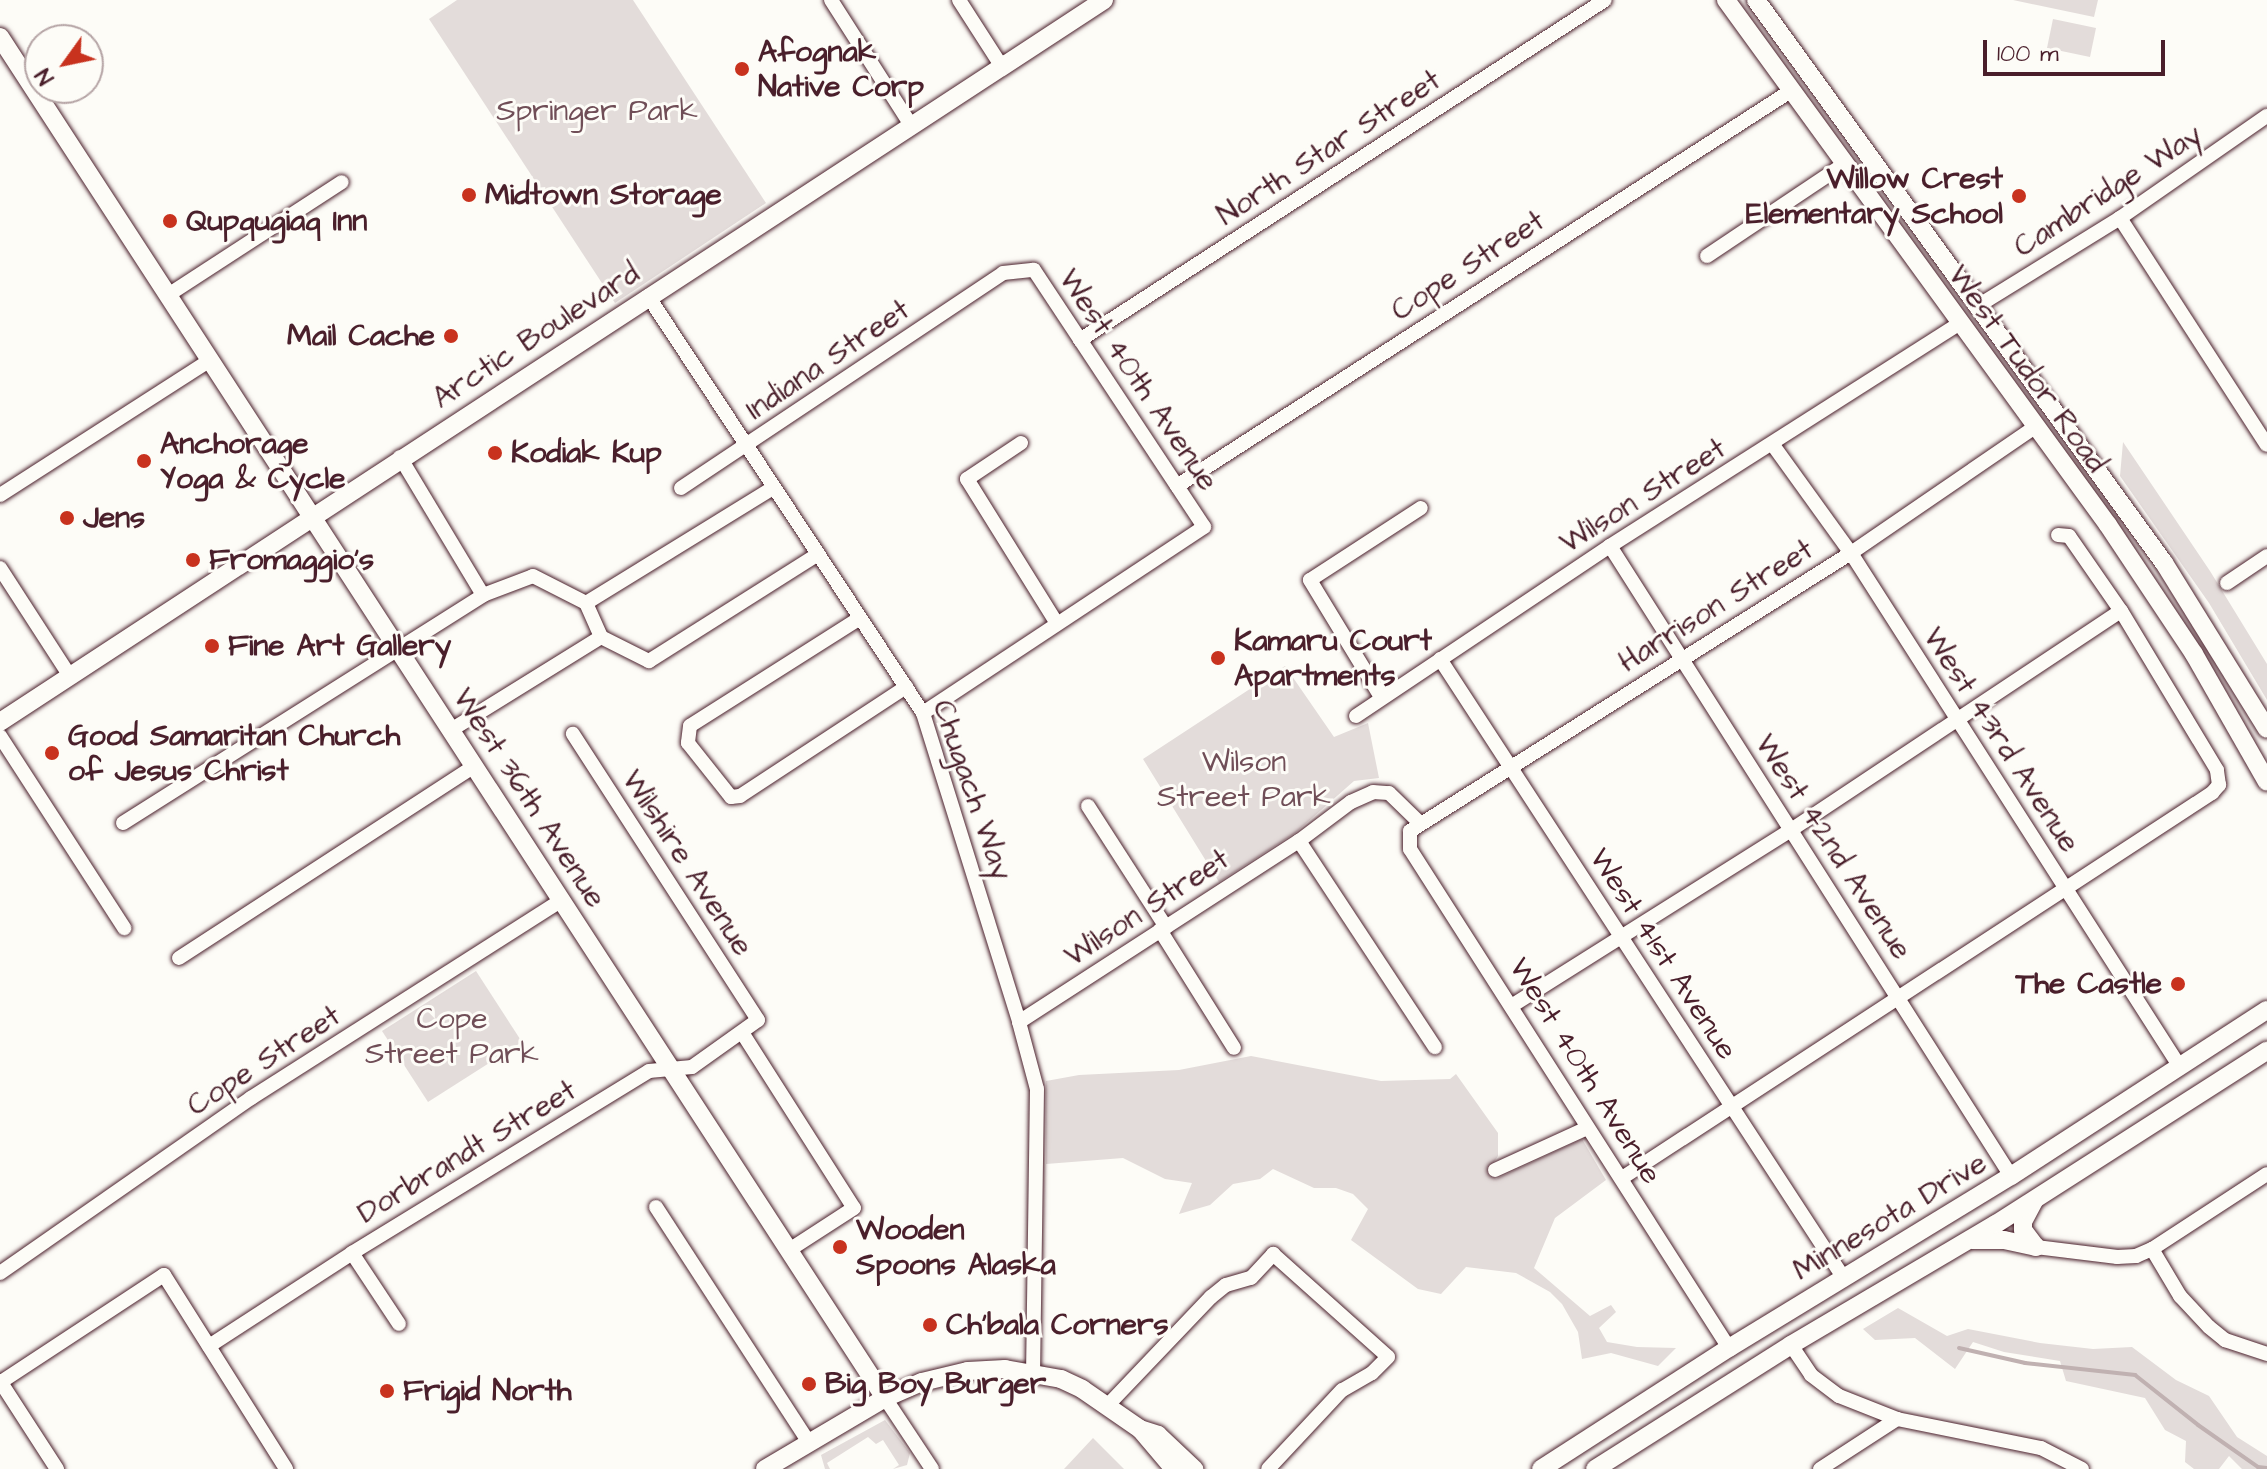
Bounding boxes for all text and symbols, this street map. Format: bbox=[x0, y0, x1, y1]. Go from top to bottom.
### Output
north arrow bbox=[24, 24, 104, 104]
scale bar bbox=[1987, 24, 2169, 74]
place label: Afognak Native Corp bbox=[758, 34, 924, 104]
text: 100 m bbox=[1997, 37, 2059, 71]
marker: Afognak Native Corp bbox=[733, 60, 751, 78]
text: N bbox=[28, 62, 62, 90]
street label: North Star Street bbox=[1211, 62, 1447, 234]
park label: Springer Park bbox=[496, 93, 698, 129]
street label: Cambridge Way bbox=[2007, 117, 2209, 265]
place label: Willow Crest Elementary School bbox=[1746, 161, 2003, 232]
place label: Midtown Storage bbox=[485, 177, 722, 213]
marker: Midtown Storage bbox=[460, 186, 478, 204]
marker: Willow Crest Elementary School bbox=[2010, 187, 2028, 205]
place label: Qupqugiaq Inn bbox=[186, 203, 367, 239]
street label: Cope Street bbox=[1385, 203, 1551, 329]
marker: Qupqugiaq Inn bbox=[161, 212, 179, 230]
street label: Arctic Boulevard bbox=[426, 256, 646, 416]
street label: West Tudor Road bbox=[1940, 258, 2114, 480]
street label: West 40th Avenue bbox=[1051, 262, 1225, 498]
street label: Indiana Street bbox=[739, 292, 917, 428]
place label: Mail Cache bbox=[287, 318, 435, 354]
marker: Mail Cache bbox=[442, 327, 460, 345]
place label: Anchorage Yoga & Cycle bbox=[160, 426, 345, 496]
street label: Wilson Street bbox=[1553, 431, 1733, 561]
place label: Kodiak Kup bbox=[511, 435, 662, 471]
marker: Kodiak Kup bbox=[486, 444, 504, 462]
marker: Anchorage Yoga & Cycle bbox=[135, 452, 153, 470]
place label: Jens bbox=[83, 500, 145, 536]
marker: Jens bbox=[58, 509, 76, 527]
street label: Harrison Street bbox=[1612, 532, 1820, 680]
place label: Fromaggio's bbox=[209, 542, 374, 578]
marker: Fromaggio's bbox=[184, 551, 202, 569]
street label: West 43rd Avenue bbox=[1915, 621, 2087, 859]
place label: Kamaru Court Apartments bbox=[1234, 623, 1432, 694]
place label: Fine Art Gallery bbox=[228, 628, 451, 664]
marker: Fine Art Gallery bbox=[203, 637, 221, 655]
marker: Kamaru Court Apartments bbox=[1209, 649, 1227, 667]
street label: West 36th Avenue bbox=[445, 682, 613, 914]
street label: Chugach Way bbox=[924, 695, 1020, 885]
place label: Good Samaritan Church of Jesus Christ bbox=[68, 718, 400, 788]
street label: West 42nd Avenue bbox=[1747, 728, 1919, 966]
marker: Good Samaritan Church of Jesus Christ bbox=[43, 744, 61, 762]
park label: Wilson Street Park bbox=[1157, 744, 1331, 814]
street label: Wilshire Avenue bbox=[614, 763, 760, 963]
street label: Wilson Street bbox=[1058, 841, 1236, 975]
street label: West 41st Avenue bbox=[1581, 842, 1745, 1066]
street label: West 40th Avenue bbox=[1501, 951, 1669, 1191]
place label: The Castle bbox=[2016, 966, 2162, 1002]
marker: The Castle bbox=[2169, 975, 2187, 993]
street label: Cope Street bbox=[181, 998, 347, 1124]
park label: Cope Street Park bbox=[365, 1001, 539, 1072]
street label: Dorbrandt Street bbox=[351, 1073, 583, 1231]
street label: Minnesota Drive bbox=[1787, 1145, 1993, 1289]
place label: Wooden Spoons Alaska bbox=[856, 1212, 1056, 1282]
marker: Wooden Spoons Alaska bbox=[831, 1238, 849, 1256]
place label: Ch'bala Corners bbox=[946, 1307, 1169, 1343]
marker: Ch'bala Corners bbox=[921, 1316, 939, 1334]
place label: Big Boy Burger bbox=[825, 1366, 1046, 1402]
place label: Frigid North bbox=[403, 1373, 571, 1409]
marker: Big Boy Burger bbox=[800, 1375, 818, 1393]
marker: Frigid North bbox=[378, 1382, 396, 1400]

